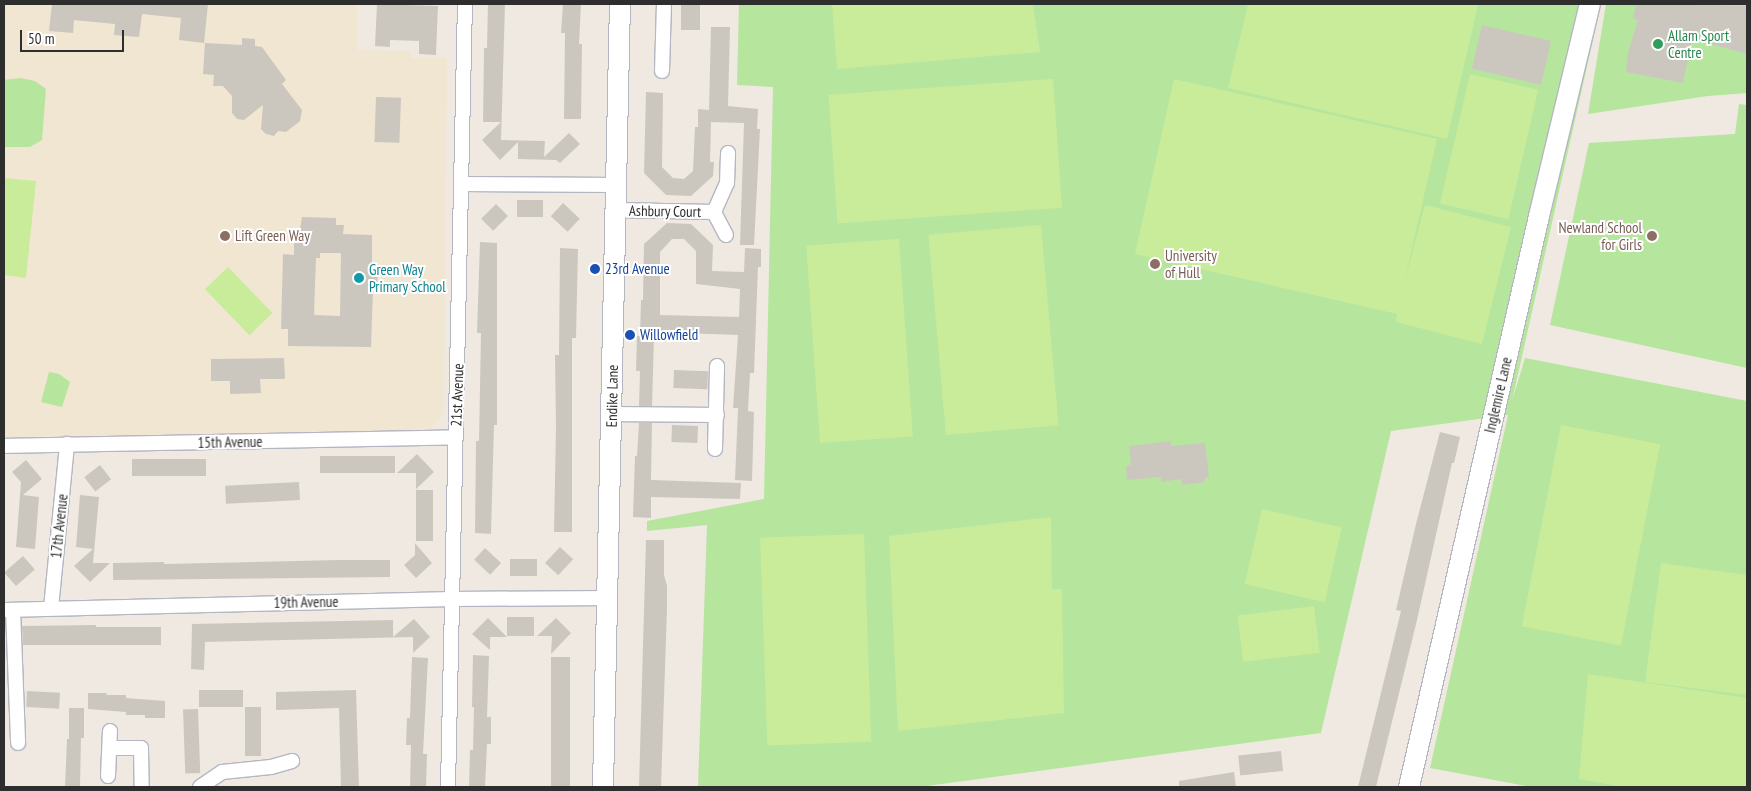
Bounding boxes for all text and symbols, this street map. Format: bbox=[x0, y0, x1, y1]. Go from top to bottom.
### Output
scale bar bbox=[22, 20, 126, 52]
place label: Allam Sport Centre bbox=[1668, 26, 1729, 61]
text: 50 m bbox=[28, 29, 54, 48]
marker: Allam Sport Centre bbox=[1652, 38, 1664, 50]
street label: Ashbury Court bbox=[628, 201, 702, 221]
place label: Newland School for Girls bbox=[1558, 218, 1642, 253]
place label: Lift Green Way bbox=[235, 227, 310, 245]
marker: Lift Green Way bbox=[219, 230, 231, 242]
marker: Newland School for Girls bbox=[1646, 230, 1658, 242]
place label: University of Hull bbox=[1165, 246, 1217, 281]
marker: University of Hull bbox=[1149, 258, 1161, 270]
place label: Green Way Primary School bbox=[369, 260, 446, 295]
place label: 23rd Avenue bbox=[605, 260, 670, 278]
marker: 23rd Avenue bbox=[589, 263, 601, 275]
marker: Green Way Primary School bbox=[353, 272, 365, 284]
place label: Willowfield bbox=[640, 326, 698, 344]
marker: Willowfield bbox=[624, 329, 636, 341]
street label: Inglemire Lane bbox=[1481, 355, 1515, 435]
street label: 21st Avenue bbox=[447, 363, 467, 427]
street label: Endike Lane bbox=[602, 365, 622, 427]
street label: 15th Avenue bbox=[197, 432, 263, 452]
street label: 17th Avenue bbox=[47, 493, 71, 559]
street label: 19th Avenue bbox=[273, 592, 339, 612]

